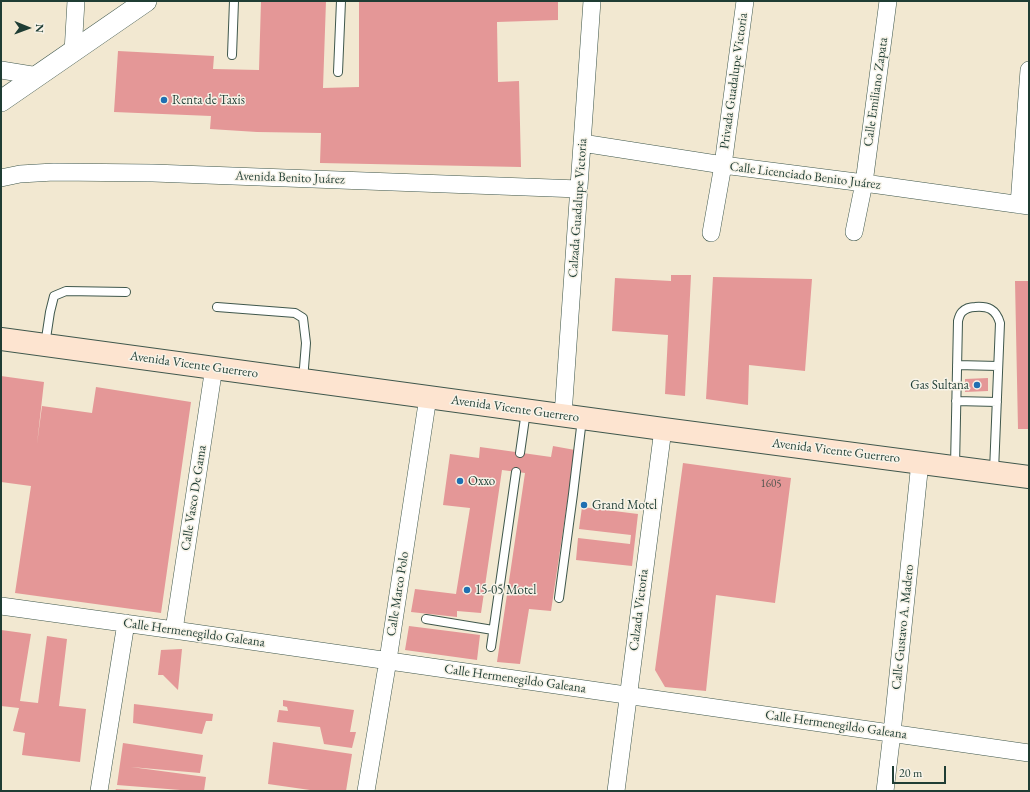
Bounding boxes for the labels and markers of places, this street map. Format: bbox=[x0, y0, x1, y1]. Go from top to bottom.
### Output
place label: Renta de Taxis bbox=[172, 92, 245, 108]
marker: Renta de Taxis bbox=[159, 95, 169, 105]
place label: Gas Sultana bbox=[910, 377, 969, 393]
marker: Gas Sultana bbox=[972, 380, 982, 390]
place label: Oxxo bbox=[468, 473, 495, 489]
marker: Oxxo bbox=[455, 476, 465, 486]
place label: Grand Motel bbox=[592, 497, 657, 513]
marker: Grand Motel bbox=[579, 500, 589, 510]
place label: 15-05 Motel bbox=[475, 582, 536, 598]
marker: 15-05 Motel bbox=[462, 585, 472, 595]

